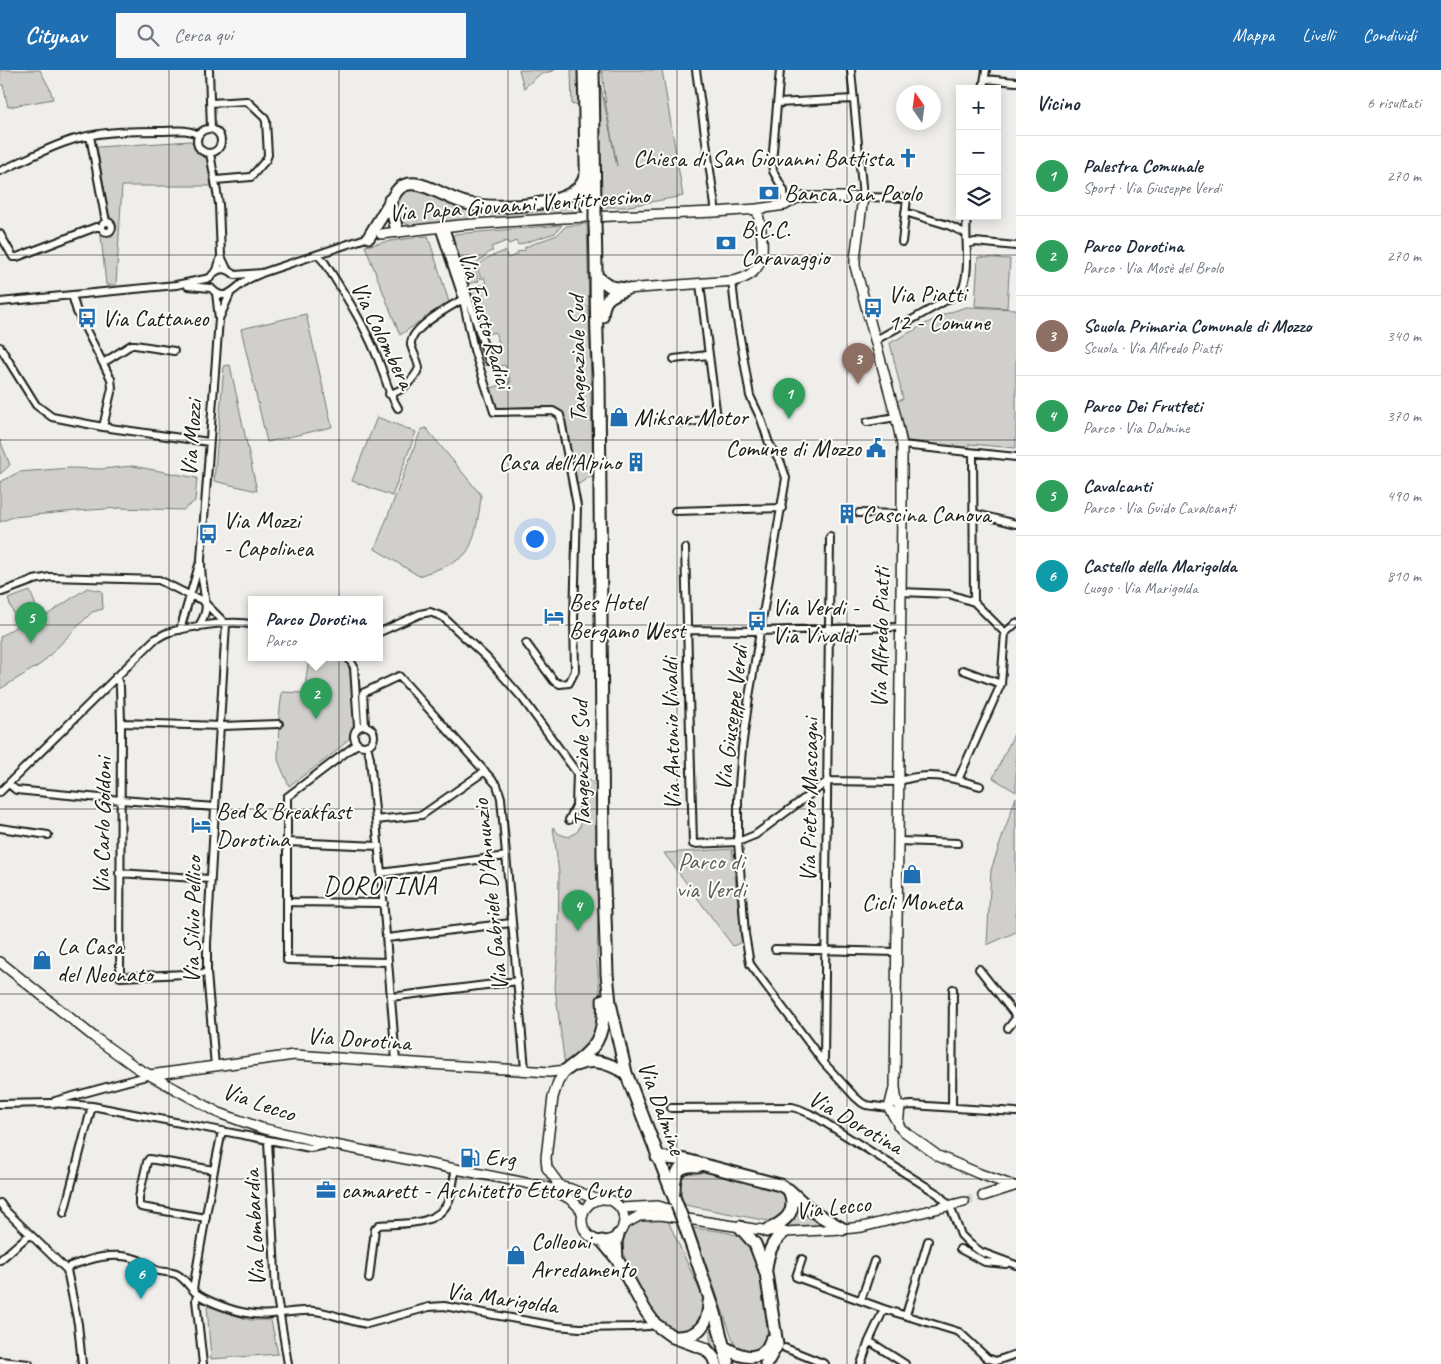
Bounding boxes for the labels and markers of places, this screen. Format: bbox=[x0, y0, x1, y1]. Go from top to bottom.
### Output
place label: Chiesa di San Giovanni Battista bbox=[633, 143, 895, 173]
church icon: Chiesa di San Giovanni Battista bbox=[897, 147, 919, 169]
place label: Banca San Paolo bbox=[784, 178, 923, 208]
bank icon: Banca San Paolo bbox=[758, 182, 780, 204]
place label: B.C.C. Caravaggio bbox=[741, 214, 832, 272]
bank icon: B.C.C. Caravaggio bbox=[715, 232, 737, 254]
place label: Via Piatti 12 - Comune bbox=[888, 279, 992, 337]
bus stop icon: Via Piatti 12 - Comune bbox=[862, 297, 884, 319]
place label: Via Cattaneo bbox=[102, 303, 210, 333]
bus stop icon: Via Cattaneo bbox=[76, 307, 98, 329]
pin: 3 bbox=[842, 343, 874, 384]
pin: 1 bbox=[773, 378, 805, 419]
place label: Miksar Motor bbox=[634, 402, 750, 432]
shop icon: Miksar Motor bbox=[608, 406, 630, 428]
place label: Comune di Mozzo bbox=[725, 433, 863, 463]
public building icon: Comune di Mozzo bbox=[865, 437, 887, 459]
place label: Casa dell'Alpino bbox=[498, 447, 624, 477]
building icon: Casa dell'Alpino bbox=[625, 451, 647, 473]
place label: Cascina Canova bbox=[862, 499, 992, 529]
building icon: Cascina Canova bbox=[836, 503, 858, 525]
place label: Via Mozzi - Capolinea bbox=[223, 505, 314, 563]
bus stop icon: Via Mozzi - Capolinea bbox=[197, 523, 219, 545]
place label: Bes Hotel Bergamo West bbox=[569, 587, 687, 645]
place label: Via Verdi - Via Vivaldi bbox=[772, 592, 860, 650]
pin: 5 bbox=[15, 602, 47, 643]
hotel icon: Bes Hotel Bergamo West bbox=[543, 605, 565, 627]
bus stop icon: Via Verdi - Via Vivaldi bbox=[746, 610, 768, 632]
pin: 2 bbox=[300, 678, 332, 719]
place label: Bed & Breakfast Dorotina bbox=[216, 796, 353, 854]
hotel icon: Bed & Breakfast Dorotina bbox=[190, 814, 212, 836]
shop icon: Cicli Moneta bbox=[901, 863, 923, 885]
place label: Cicli Moneta bbox=[862, 887, 964, 917]
pin: 4 bbox=[562, 890, 594, 931]
place label: La Casa del Neonato bbox=[57, 931, 155, 989]
shop icon: La Casa del Neonato bbox=[31, 949, 53, 971]
place label: Erg bbox=[485, 1143, 517, 1173]
fuel station icon: Erg bbox=[459, 1147, 481, 1169]
place label: camarett - Architetto Ettore Curto bbox=[341, 1175, 632, 1205]
office icon: camarett - Architetto Ettore Curto bbox=[315, 1179, 337, 1201]
place label: Colleoni Arredamento bbox=[531, 1226, 637, 1284]
shop icon: Colleoni Arredamento bbox=[505, 1244, 527, 1266]
pin: 6 bbox=[125, 1258, 157, 1299]

